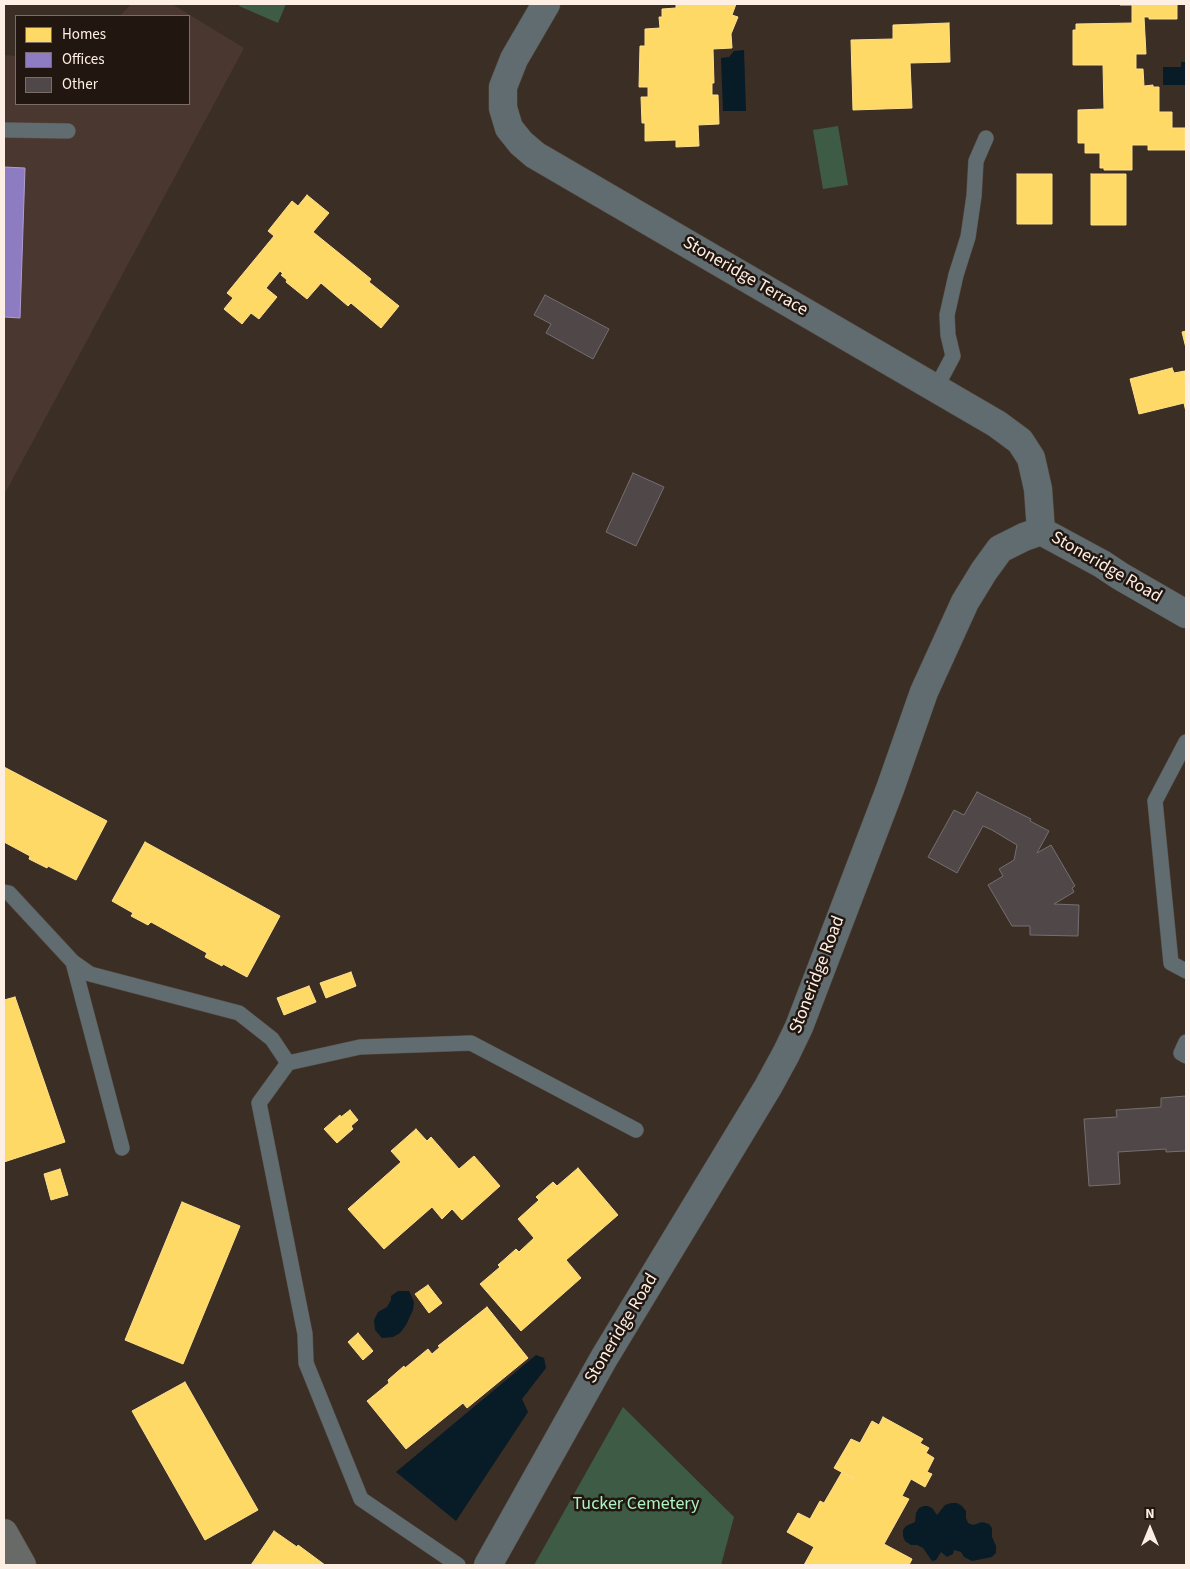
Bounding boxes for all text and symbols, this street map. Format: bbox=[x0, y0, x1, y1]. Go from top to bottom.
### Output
legend bbox=[15, 15, 190, 105]
text: Homes bbox=[62, 24, 106, 45]
text: Offices bbox=[62, 49, 105, 70]
text: Other bbox=[62, 74, 98, 95]
street label: Stoneridge Terrace bbox=[679, 232, 811, 322]
street label: Stoneridge Road bbox=[1047, 528, 1165, 608]
street label: Stoneridge Road bbox=[786, 913, 850, 1037]
street label: Stoneridge Road bbox=[581, 1270, 663, 1388]
park label: Tucker Cemetery bbox=[573, 1494, 699, 1516]
north arrow bbox=[1125, 1504, 1175, 1554]
text: N bbox=[1145, 1504, 1155, 1524]

